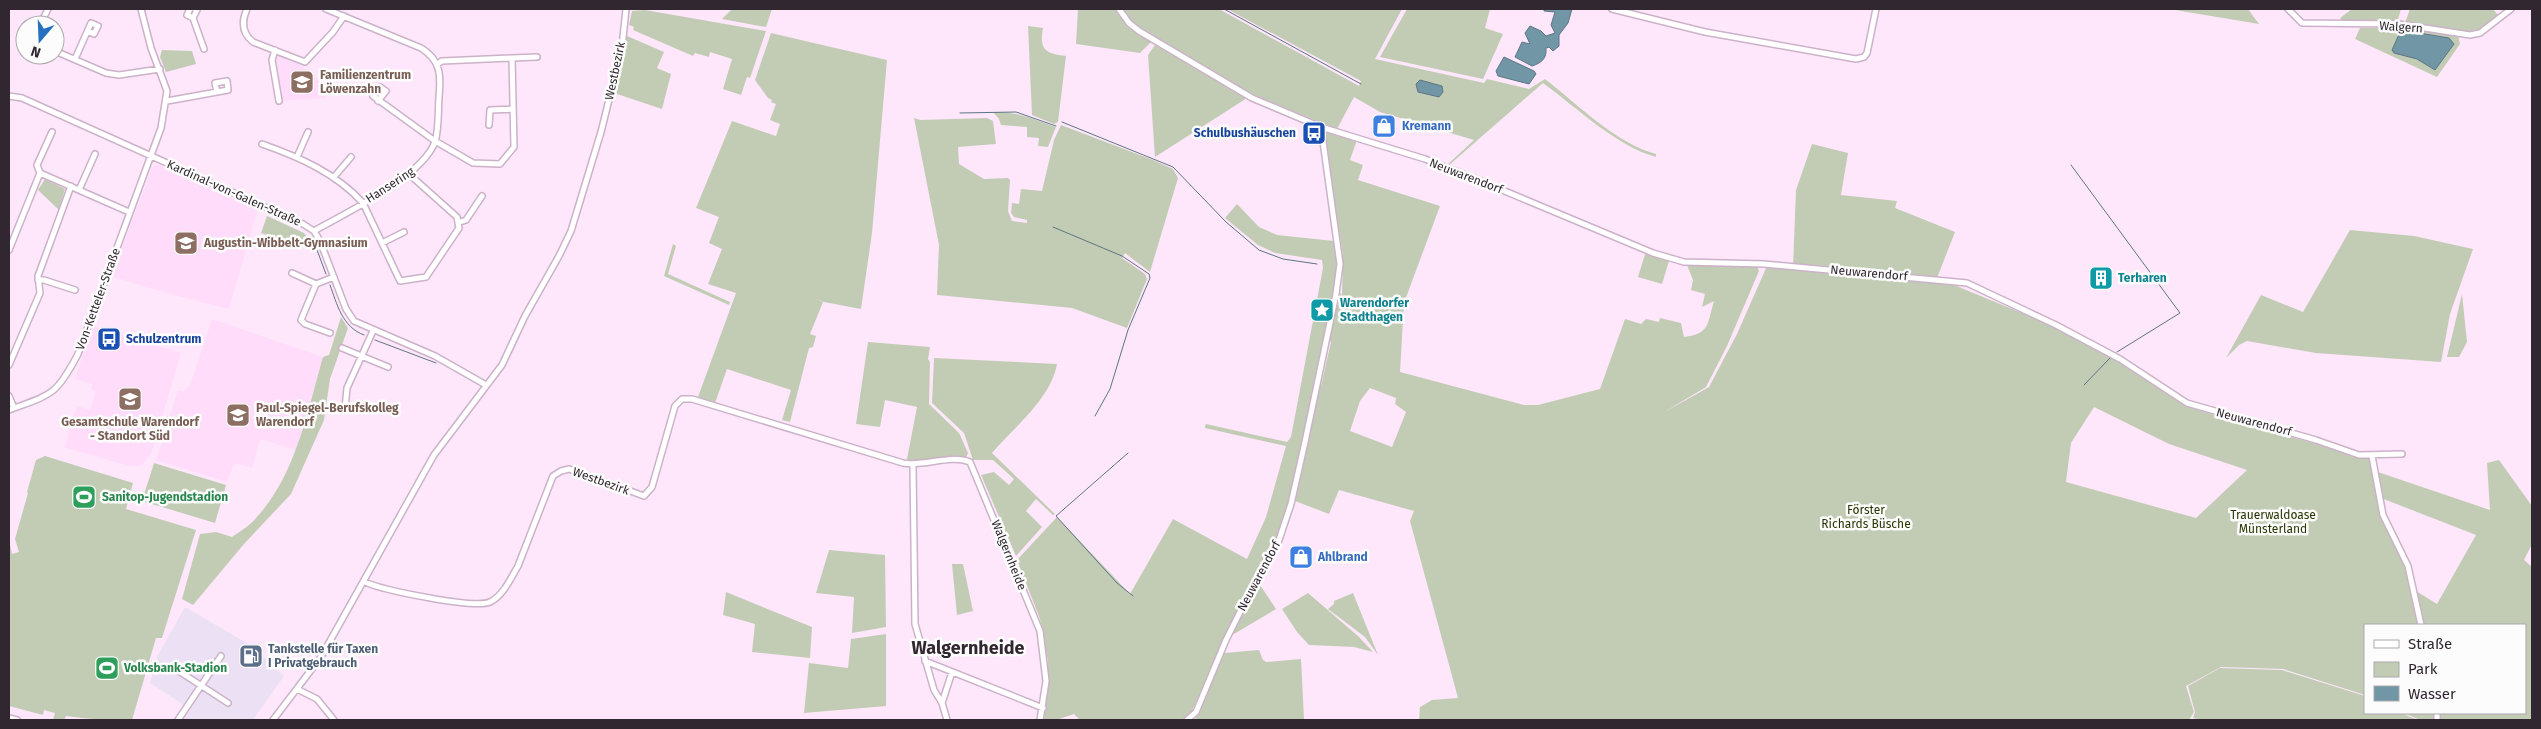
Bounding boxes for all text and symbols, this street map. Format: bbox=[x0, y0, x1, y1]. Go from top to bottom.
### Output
north arrow bbox=[15, 15, 65, 65]
street label: Walgern bbox=[2379, 18, 2423, 36]
street label: Westbezirk bbox=[602, 40, 628, 101]
text: N bbox=[29, 42, 43, 61]
place label: Familienzentrum Löwenzahn bbox=[320, 68, 411, 96]
school or university icon: Familienzentrum Löwenzahn bbox=[289, 69, 315, 95]
shop icon: Kremann bbox=[1371, 113, 1397, 139]
place label: Kremann bbox=[1402, 119, 1451, 133]
bus stop icon: Schulbushäuschen bbox=[1301, 120, 1327, 146]
place label: Schulbushäuschen bbox=[1194, 126, 1296, 140]
street label: Neuwarendorf bbox=[1427, 156, 1506, 197]
street label: Kardinal-von-Galen-Straße bbox=[165, 157, 303, 229]
street label: Hansering bbox=[363, 164, 418, 206]
school or university icon: Augustin-Wibbelt-Gymnasium bbox=[173, 230, 199, 256]
place label: Augustin-Wibbelt-Gymnasium bbox=[203, 236, 368, 250]
street label: Von-Ketteler-Straße bbox=[73, 246, 123, 352]
street label: Neuwarendorf bbox=[1830, 263, 1909, 283]
building icon: Terharen bbox=[2088, 265, 2114, 291]
place label: Terharen bbox=[2118, 271, 2167, 285]
place label: Warendorfer Stadthagen bbox=[1340, 296, 1409, 324]
place icon: Warendorfer Stadthagen bbox=[1309, 297, 1335, 323]
bus stop icon: Schulzentrum bbox=[96, 326, 122, 352]
place label: Schulzentrum bbox=[126, 332, 201, 346]
school or university icon: Gesamtschule Warendorf - Standort Süd bbox=[117, 386, 143, 412]
place label: Paul-Spiegel-Berufskolleg Warendorf bbox=[256, 401, 399, 429]
school or university icon: Paul-Spiegel-Berufskolleg Warendorf bbox=[225, 402, 251, 428]
street label: Neuwarendorf bbox=[2215, 405, 2294, 439]
place label: Gesamtschule Warendorf - Standort Süd bbox=[61, 415, 200, 443]
street label: Westbezirk bbox=[571, 464, 632, 498]
sports icon: Sanitop-Jugendstadion bbox=[71, 484, 97, 510]
place label: Sanitop-Jugendstadion bbox=[102, 490, 228, 504]
park label: Förster Richards Büsche bbox=[1821, 503, 1911, 531]
park label: Trauerwaldoase Münsterland bbox=[2230, 508, 2316, 536]
street label: Walgernheide bbox=[989, 518, 1029, 592]
street label: Neuwarendorf bbox=[1235, 538, 1284, 613]
shop icon: Ahlbrand bbox=[1288, 544, 1314, 570]
place label: Ahlbrand bbox=[1317, 550, 1368, 564]
legend bbox=[2364, 624, 2526, 714]
text: Straße bbox=[2408, 635, 2452, 653]
district label: Walgernheide bbox=[912, 637, 1025, 659]
place label: Tankstelle für Taxen I Privatgebrauch bbox=[268, 642, 378, 670]
fuel station icon: Tankstelle für Taxen I Privatgebrauch bbox=[238, 643, 264, 669]
sports icon: Volksbank-Stadion bbox=[94, 655, 120, 681]
text: Park bbox=[2408, 660, 2438, 678]
place label: Volksbank-Stadion bbox=[123, 661, 227, 675]
text: Wasser bbox=[2408, 685, 2456, 703]

